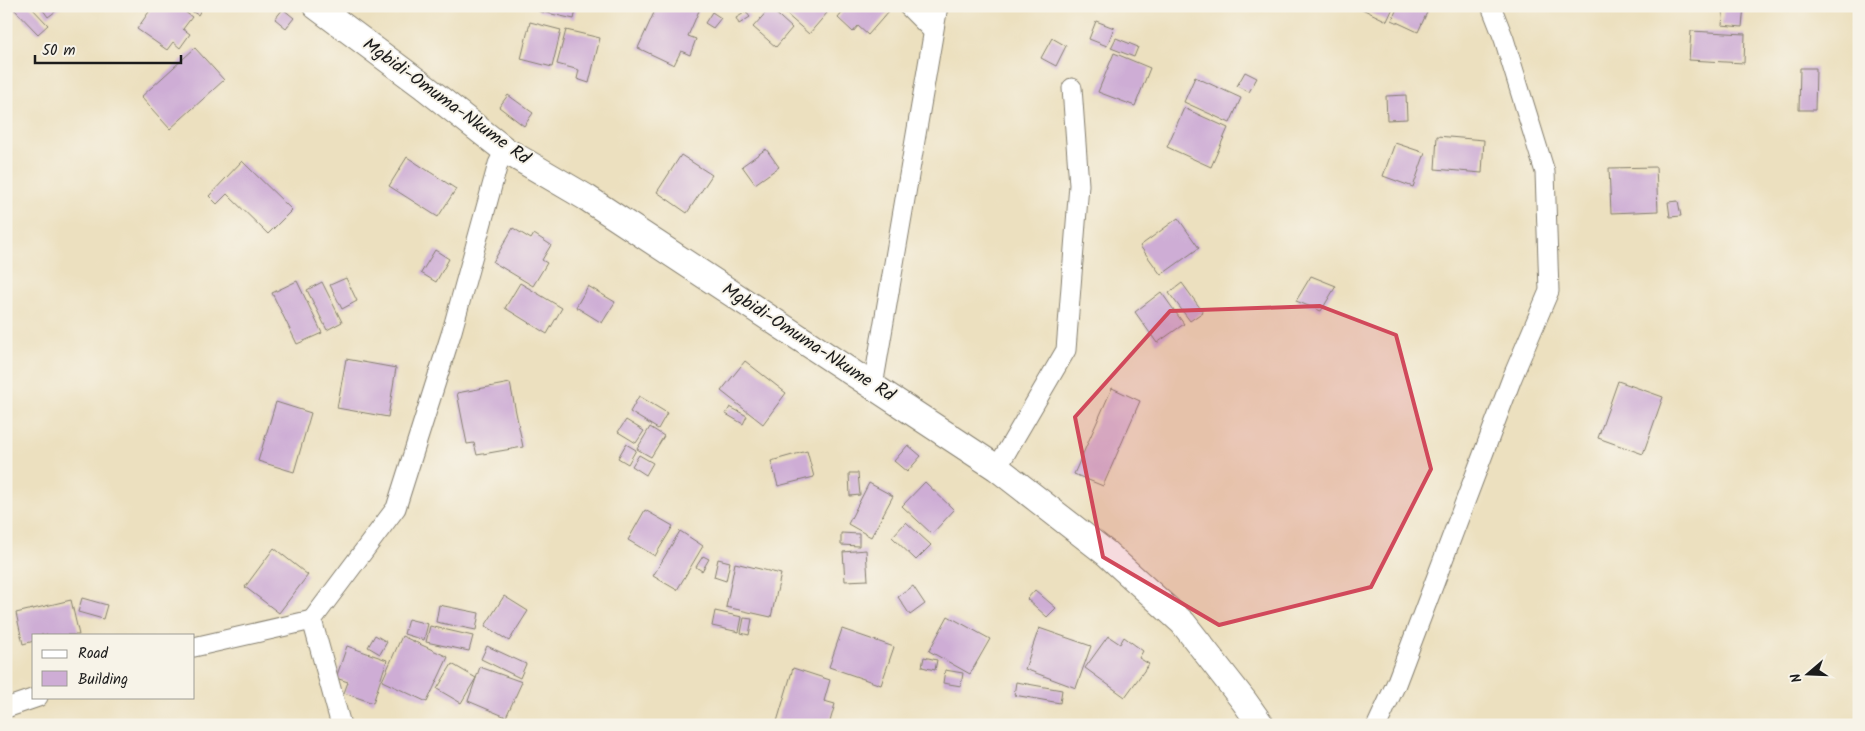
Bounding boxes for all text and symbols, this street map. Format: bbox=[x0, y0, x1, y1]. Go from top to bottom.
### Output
street label: Mgbidi-Omuma-Nkume Rd bbox=[356, 31, 537, 174]
scale bar bbox=[35, 32, 181, 64]
text: 50 m bbox=[42, 39, 76, 63]
street label: Mgbidi-Omuma-Nkume Rd bbox=[716, 276, 901, 411]
legend bbox=[32, 634, 195, 698]
text: Road bbox=[78, 642, 109, 666]
north arrow bbox=[1782, 648, 1832, 698]
text: Building bbox=[78, 668, 128, 692]
text: N bbox=[1785, 670, 1808, 686]

